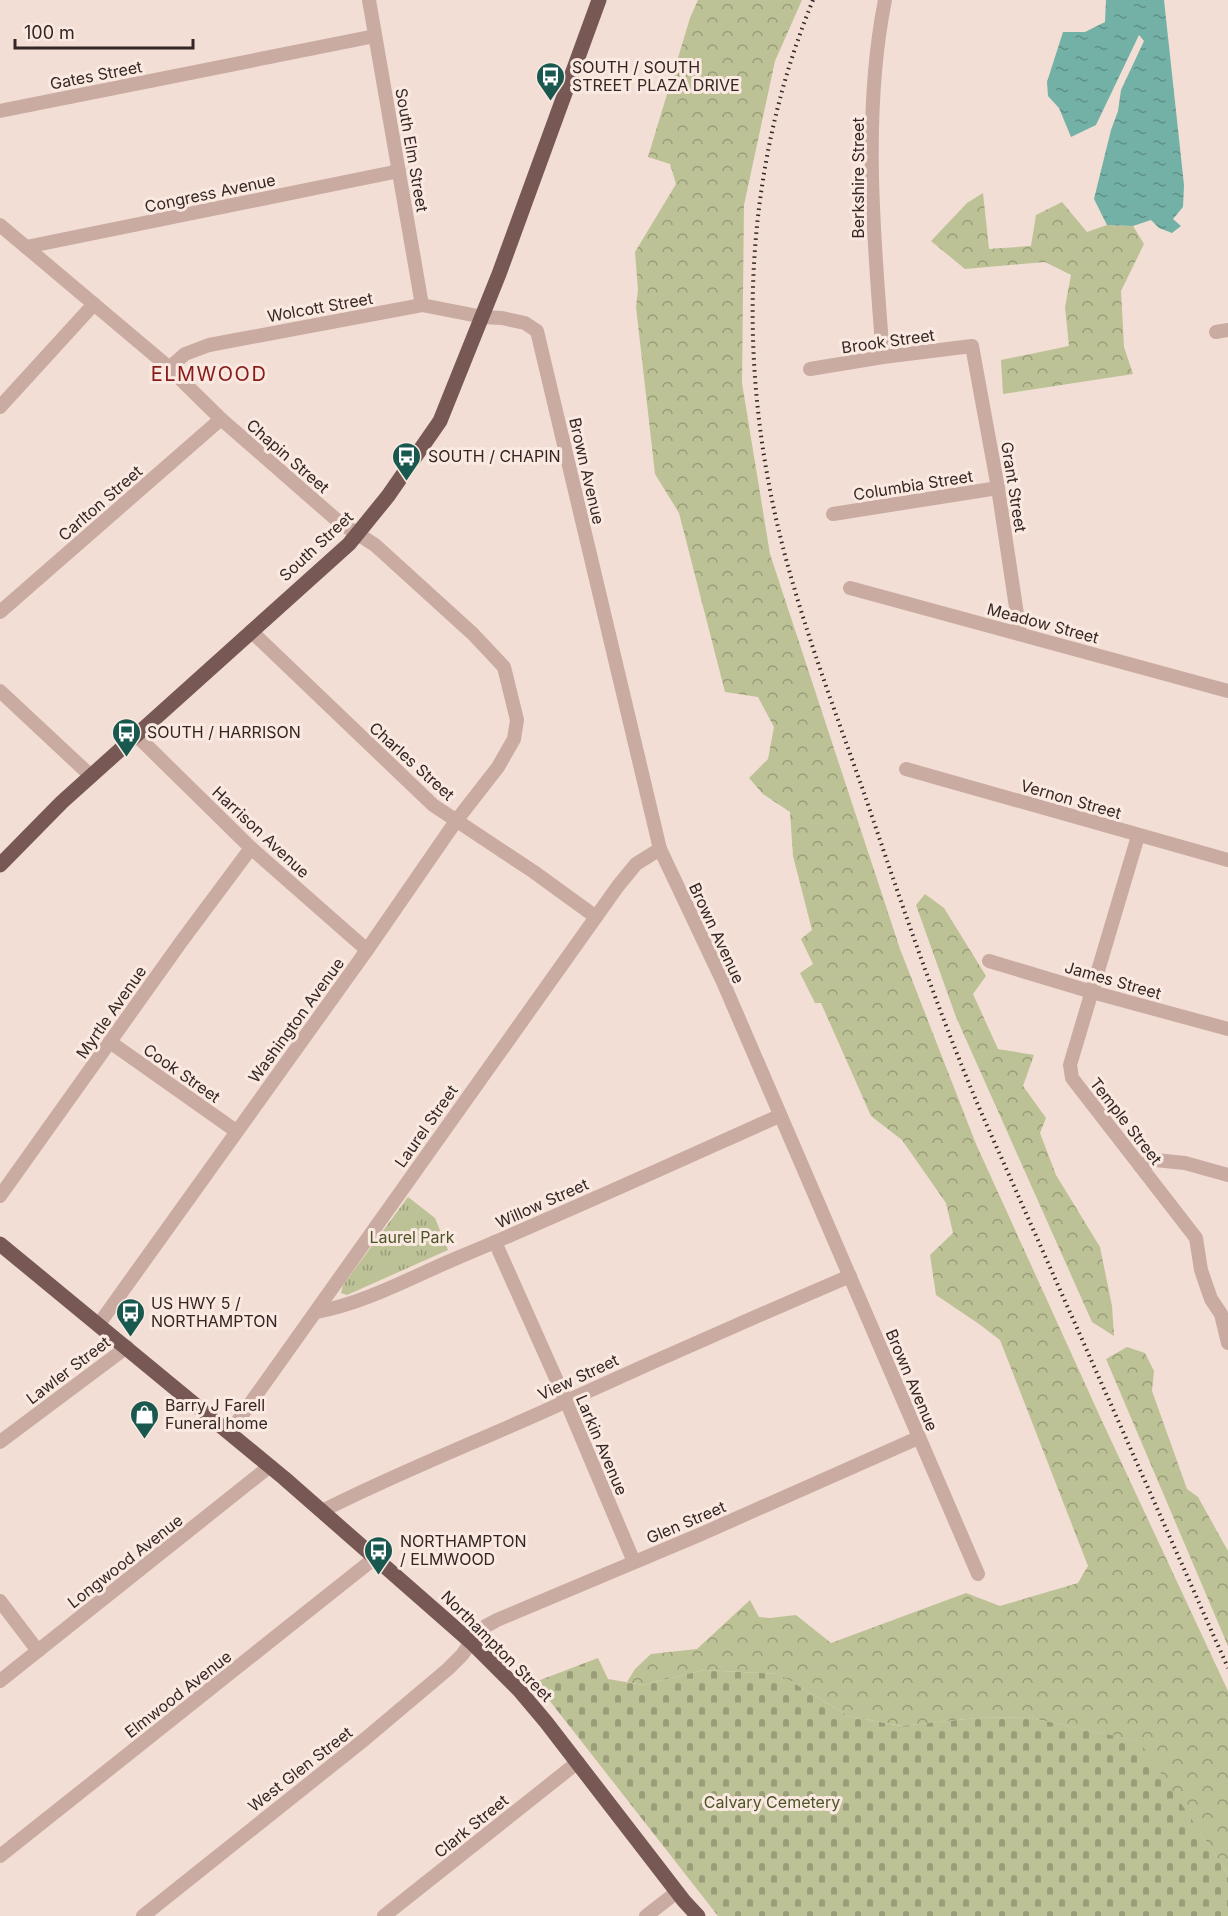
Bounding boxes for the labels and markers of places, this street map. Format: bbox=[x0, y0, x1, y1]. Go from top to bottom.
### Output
place label: SOUTH / SOUTH STREET PLAZA DRIVE bbox=[572, 57, 740, 95]
bus stop icon: SOUTH / SOUTH STREET PLAZA DRIVE bbox=[535, 60, 567, 102]
bus stop icon: SOUTH / CHAPIN bbox=[391, 440, 423, 482]
place label: SOUTH / CHAPIN bbox=[428, 446, 561, 466]
bus stop icon: SOUTH / HARRISON bbox=[110, 716, 142, 758]
place label: SOUTH / HARRISON bbox=[147, 722, 301, 742]
place label: US HWY 5 / NORTHAMPTON bbox=[151, 1293, 278, 1331]
bus stop icon: US HWY 5 / NORTHAMPTON bbox=[114, 1296, 146, 1338]
place label: Barry J Farell Funeral home bbox=[165, 1395, 268, 1433]
shop icon: Barry J Farell Funeral home bbox=[128, 1398, 160, 1440]
place label: NORTHAMPTON / ELMWOOD bbox=[400, 1531, 527, 1569]
bus stop icon: NORTHAMPTON / ELMWOOD bbox=[363, 1534, 395, 1576]

